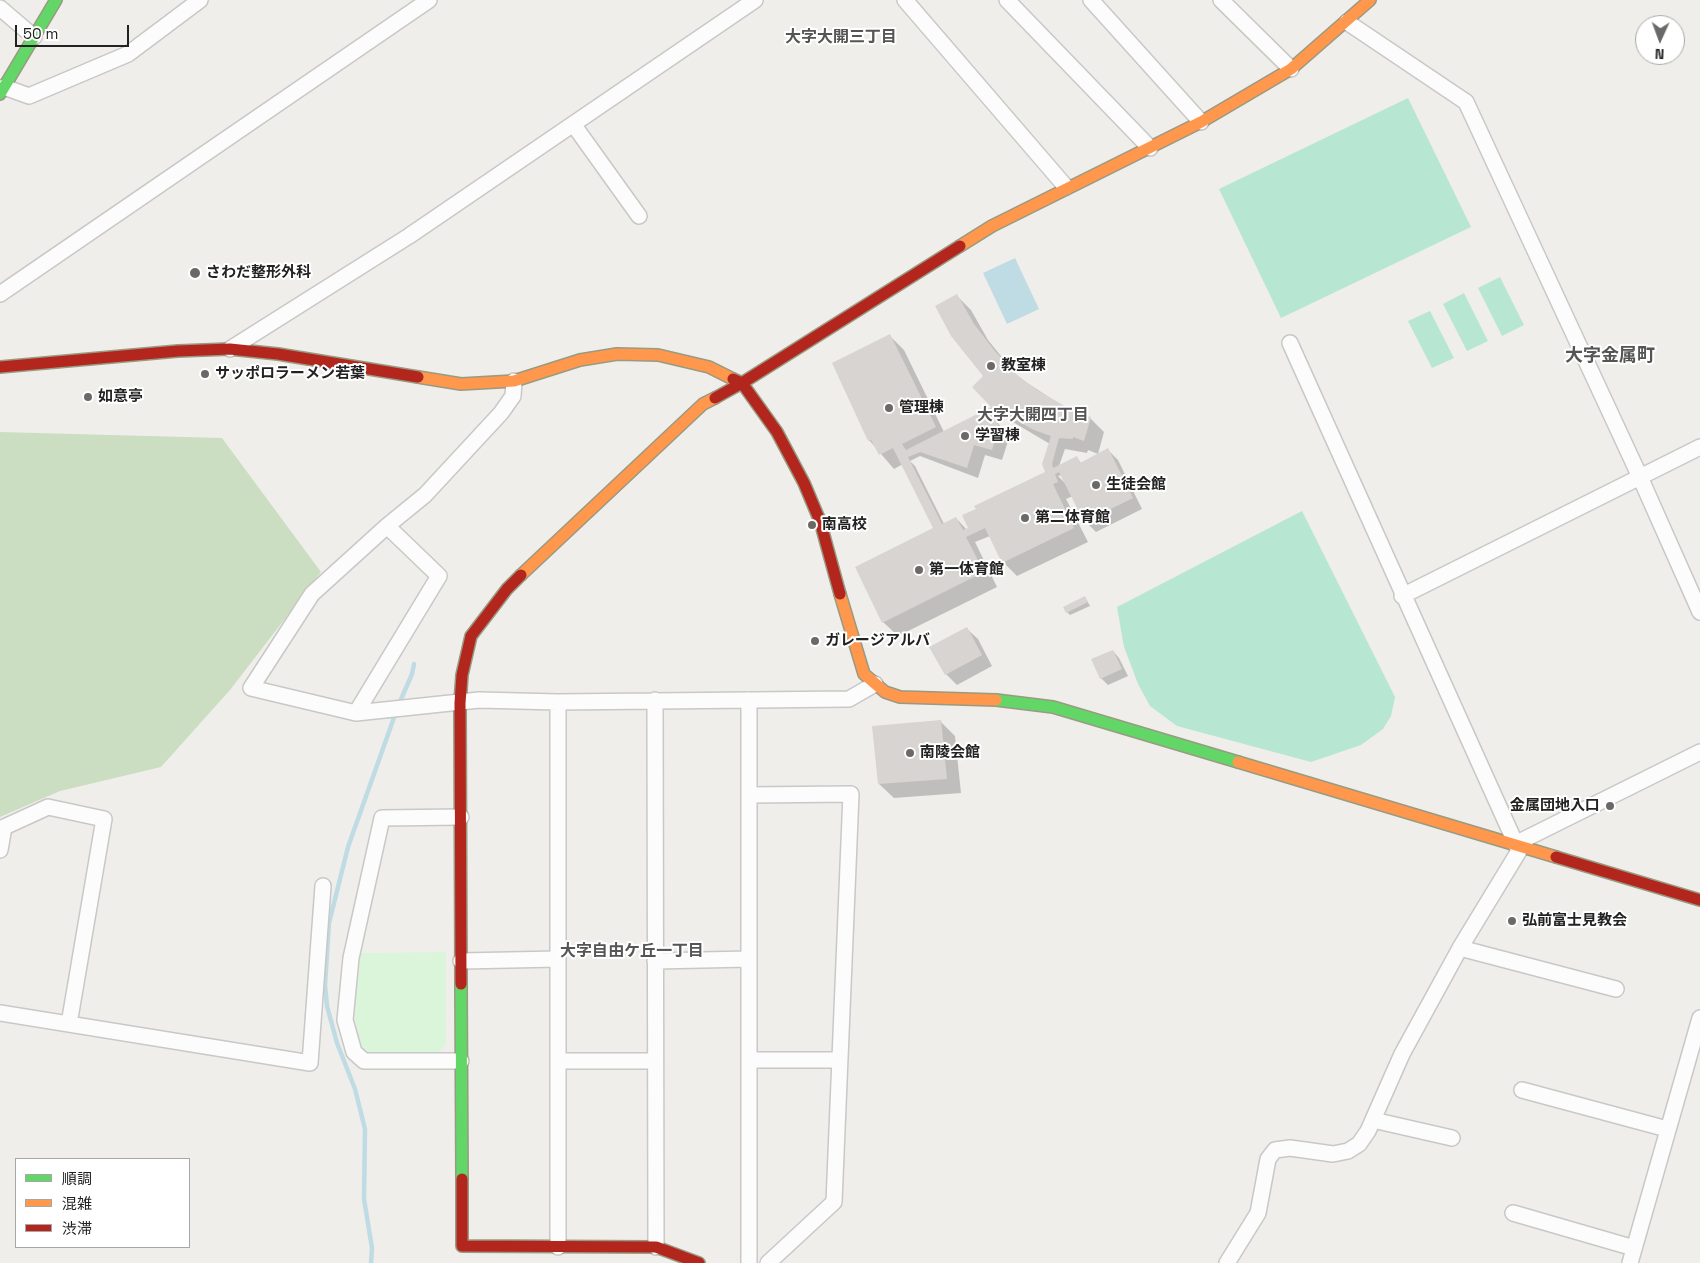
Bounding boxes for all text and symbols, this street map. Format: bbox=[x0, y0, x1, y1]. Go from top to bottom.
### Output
scale bar bbox=[18, 15, 131, 47]
north arrow bbox=[1635, 15, 1685, 65]
text: 50 m bbox=[23, 24, 58, 43]
district label: 大字大開三丁目 bbox=[785, 28, 897, 48]
text: N bbox=[1655, 45, 1665, 63]
place label: さわだ整形外科 bbox=[206, 264, 311, 282]
marker: さわだ整形外科 bbox=[188, 266, 202, 280]
district label: 大字金属町 bbox=[1565, 345, 1655, 367]
place label: 教室棟 bbox=[1001, 357, 1046, 375]
marker: 教室棟 bbox=[985, 360, 997, 372]
place label: サッポロラーメン若葉 bbox=[215, 365, 365, 383]
marker: サッポロラーメン若葉 bbox=[199, 368, 211, 380]
place label: 如意亭 bbox=[98, 388, 143, 406]
marker: 如意亭 bbox=[82, 391, 94, 403]
place label: 管理棟 bbox=[899, 399, 944, 417]
marker: 管理棟 bbox=[883, 402, 895, 414]
district label: 大字大開四丁目 bbox=[977, 406, 1089, 426]
place label: 学習棟 bbox=[975, 427, 1020, 445]
marker: 学習棟 bbox=[959, 430, 971, 442]
place label: 生徒会館 bbox=[1106, 476, 1166, 494]
marker: 生徒会館 bbox=[1090, 479, 1102, 491]
place label: 第二体育館 bbox=[1035, 509, 1110, 527]
marker: 第二体育館 bbox=[1019, 512, 1031, 524]
place label: 南高校 bbox=[822, 516, 867, 534]
marker: 南高校 bbox=[806, 519, 818, 531]
place label: 第一体育館 bbox=[929, 561, 1004, 579]
marker: 第一体育館 bbox=[913, 564, 925, 576]
place label: ガレージアルバ bbox=[825, 632, 930, 650]
marker: ガレージアルバ bbox=[809, 635, 821, 647]
place label: 南陵会館 bbox=[920, 744, 980, 762]
marker: 南陵会館 bbox=[904, 747, 916, 759]
place label: 金属団地入口 bbox=[1510, 797, 1600, 815]
marker: 金属団地入口 bbox=[1604, 800, 1616, 812]
place label: 弘前富士見教会 bbox=[1522, 912, 1627, 930]
marker: 弘前富士見教会 bbox=[1506, 915, 1518, 927]
district label: 大字自由ケ丘一丁目 bbox=[560, 942, 704, 962]
legend bbox=[15, 1158, 190, 1248]
text: 順調 bbox=[62, 1169, 92, 1188]
text: 混雑 bbox=[62, 1194, 92, 1213]
text: 渋滞 bbox=[62, 1219, 92, 1238]

